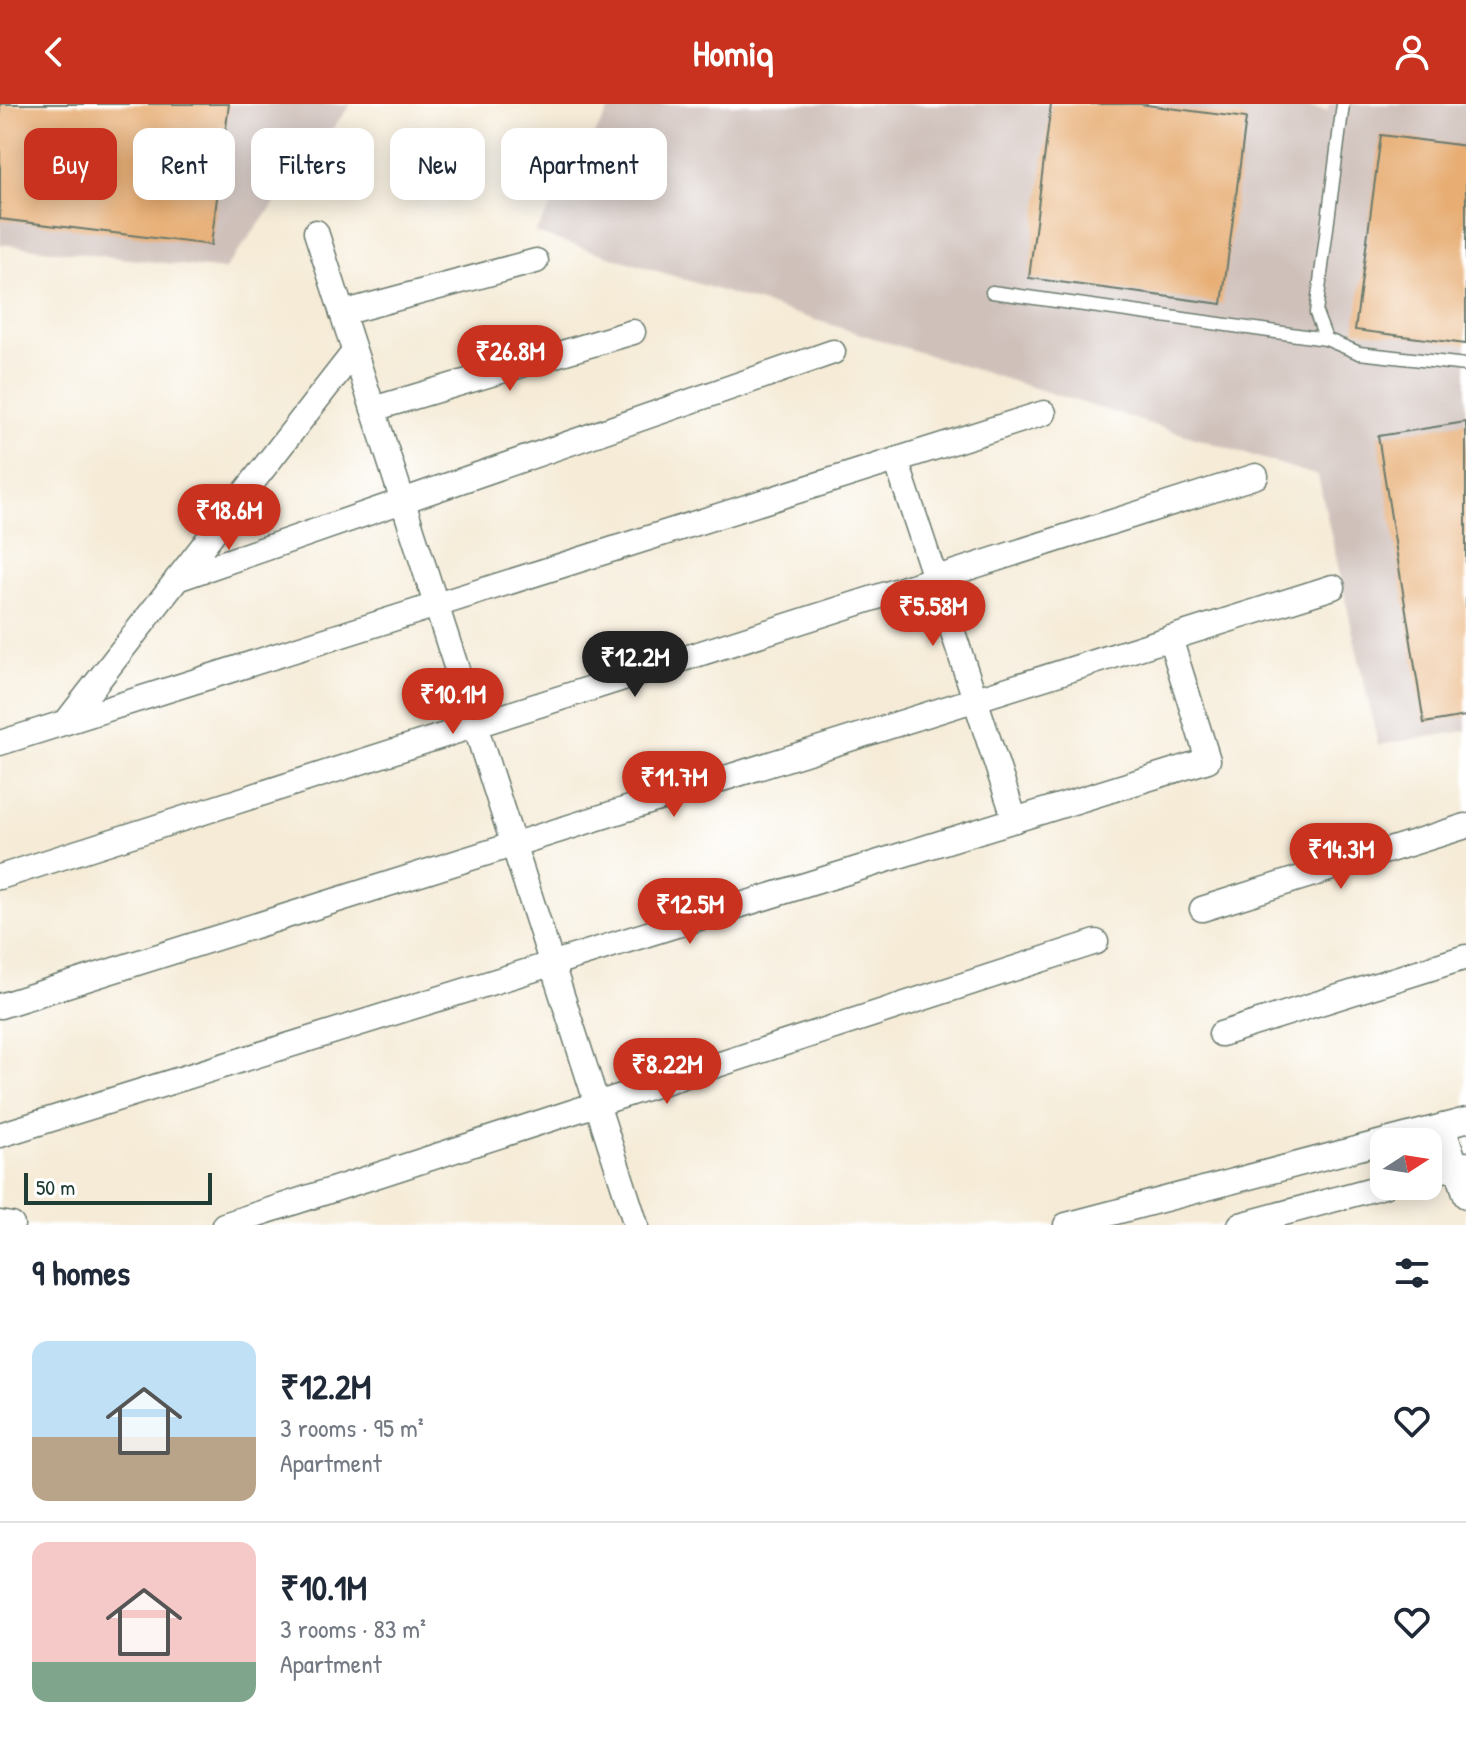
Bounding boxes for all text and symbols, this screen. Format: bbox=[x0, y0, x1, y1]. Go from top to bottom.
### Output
text: Homiq bbox=[693, 28, 773, 77]
icon: back bbox=[32, 30, 76, 74]
icon: person bbox=[1390, 30, 1434, 74]
chip: Buy bbox=[24, 128, 117, 200]
chip: Rent bbox=[133, 128, 235, 200]
chip: Filters bbox=[251, 128, 374, 200]
chip: New bbox=[390, 128, 485, 200]
chip: Apartment bbox=[501, 128, 667, 200]
pin: ₹26.8M bbox=[445, 325, 575, 393]
text: ₹26.8M bbox=[475, 333, 545, 368]
pin: ₹18.6M bbox=[164, 484, 294, 552]
text: ₹18.6M bbox=[196, 492, 262, 527]
pin: ₹5.58M bbox=[868, 580, 998, 648]
text: ₹5.58M bbox=[898, 588, 968, 623]
pin: ₹12.2M bbox=[570, 631, 700, 699]
text: ₹12.2M bbox=[600, 639, 670, 674]
pin: ₹10.1M bbox=[388, 668, 518, 736]
text: ₹10.1M bbox=[420, 676, 486, 711]
pin: ₹11.7M bbox=[609, 751, 739, 819]
text: ₹11.7M bbox=[640, 759, 708, 794]
pin: ₹14.3M bbox=[1276, 823, 1406, 891]
text: ₹14.3M bbox=[1308, 831, 1374, 866]
pin: ₹12.5M bbox=[625, 878, 755, 946]
text: ₹12.5M bbox=[656, 886, 724, 921]
pin: ₹8.22M bbox=[602, 1038, 732, 1106]
text: ₹8.22M bbox=[631, 1046, 703, 1081]
north arrow bbox=[1370, 1128, 1442, 1200]
map controls bbox=[1370, 1128, 1442, 1200]
scale bar bbox=[24, 1169, 212, 1205]
text: 50 m bbox=[36, 1172, 75, 1202]
text: 9 homes bbox=[32, 1250, 130, 1296]
icon: filters bbox=[1390, 1251, 1434, 1295]
text: ₹12.2M bbox=[280, 1364, 371, 1410]
icon: home bbox=[96, 1373, 192, 1469]
icon: heart bbox=[1390, 1399, 1434, 1443]
text: 3 rooms · 95 m² bbox=[280, 1410, 424, 1445]
text: Apartment bbox=[280, 1445, 382, 1480]
text: ₹10.1M bbox=[280, 1565, 367, 1611]
icon: home bbox=[96, 1574, 192, 1670]
icon: heart bbox=[1390, 1600, 1434, 1644]
text: 3 rooms · 83 m² bbox=[280, 1611, 426, 1646]
text: Apartment bbox=[280, 1646, 382, 1681]

